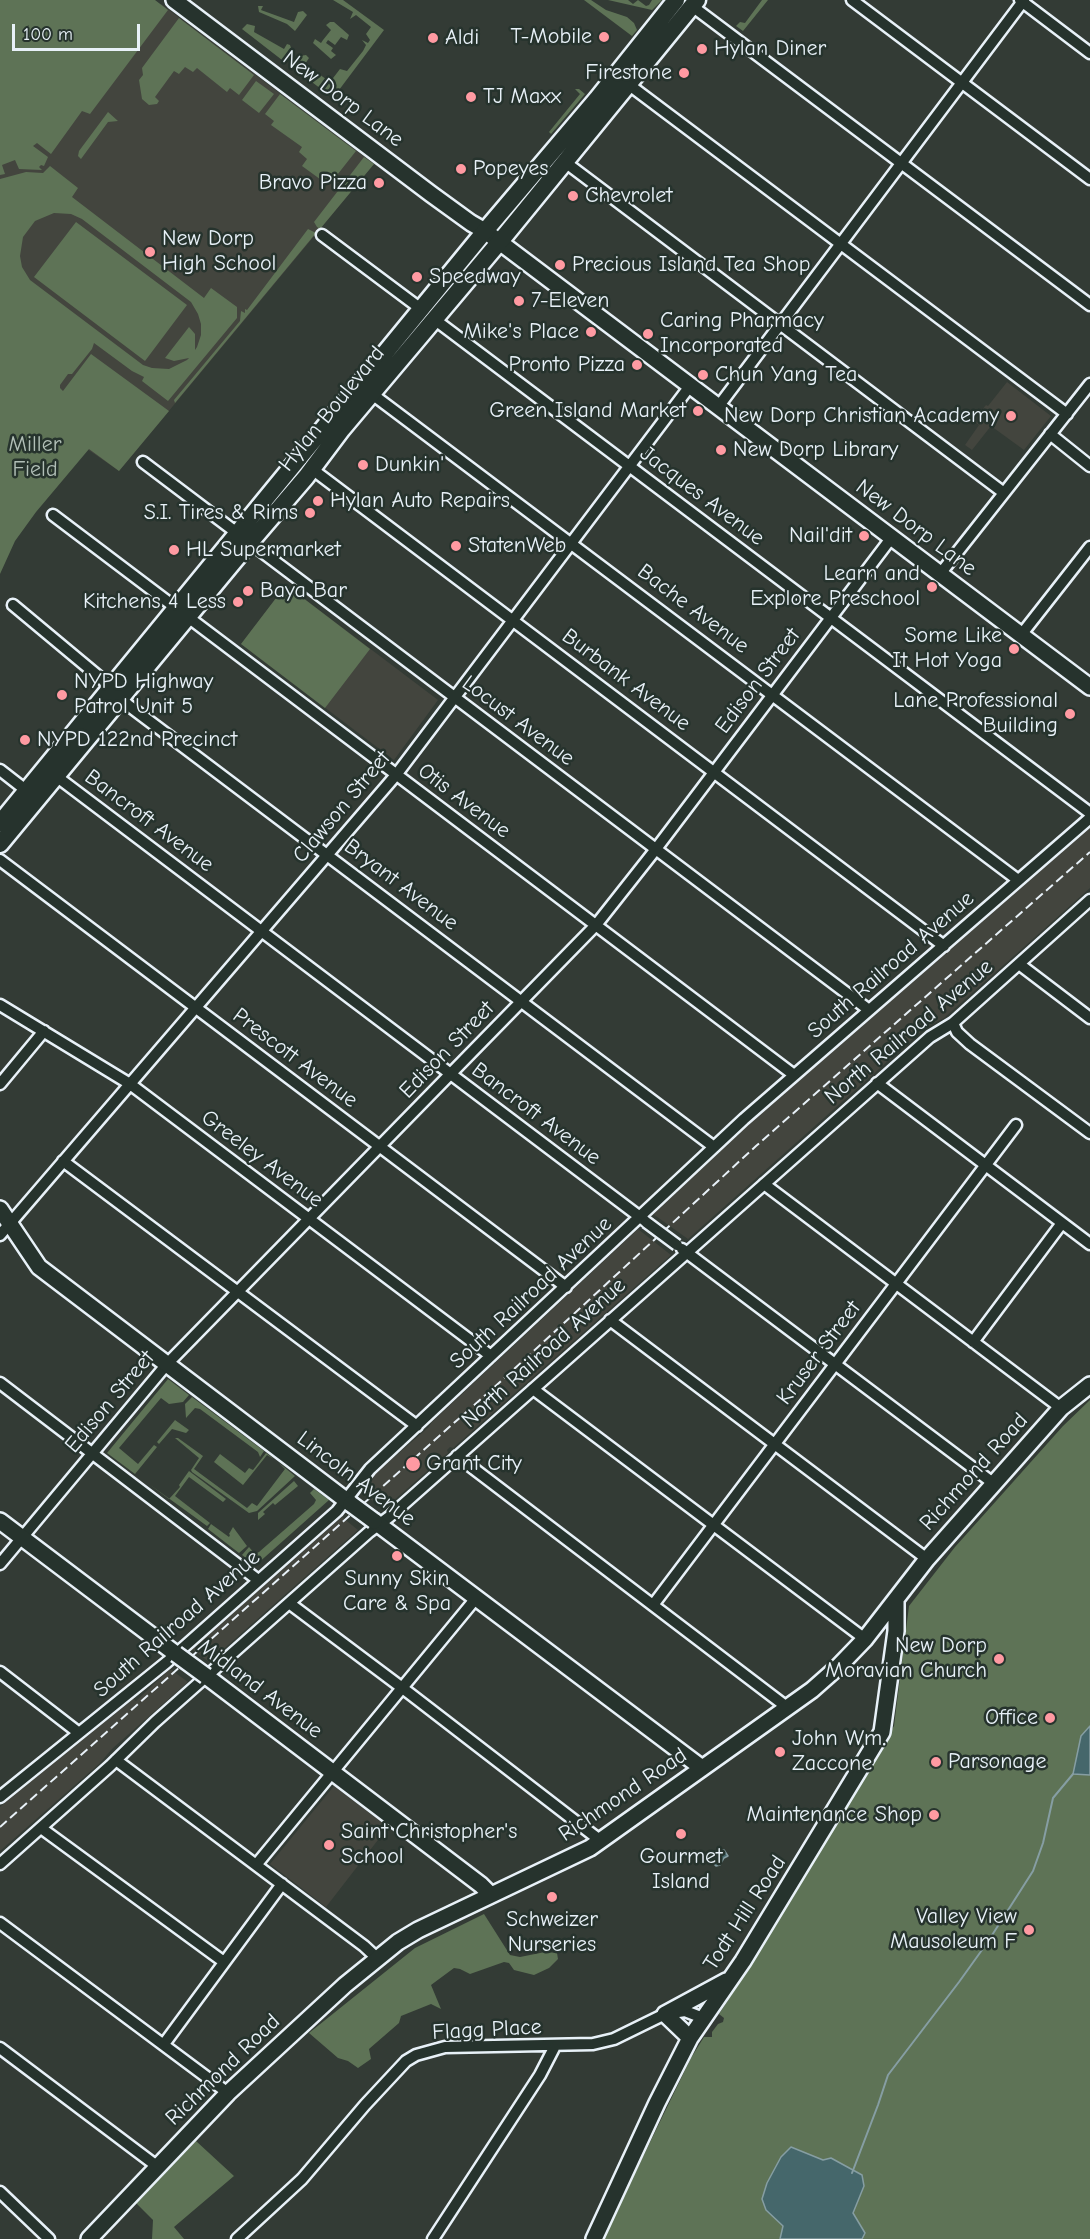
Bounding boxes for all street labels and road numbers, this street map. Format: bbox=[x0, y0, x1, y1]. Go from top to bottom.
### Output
street label: New Dorp Lane bbox=[277, 45, 409, 153]
street label: Hylan Boulevard bbox=[273, 341, 391, 477]
street label: Jacques Avenue bbox=[635, 441, 769, 551]
street label: New Dorp Lane bbox=[850, 474, 982, 582]
street label: Bache Avenue bbox=[632, 559, 754, 659]
street label: Burbank Avenue bbox=[557, 623, 695, 737]
street label: Edison Street bbox=[710, 623, 806, 739]
street label: Locust Avenue bbox=[457, 670, 579, 772]
street label: Clawson Street bbox=[287, 746, 397, 868]
street label: Otis Avenue bbox=[413, 758, 515, 844]
street label: Bancroft Avenue bbox=[79, 764, 219, 878]
street label: Bryant Avenue bbox=[339, 834, 463, 936]
street label: South Railroad Avenue bbox=[802, 886, 980, 1044]
street label: North Railroad Avenue bbox=[819, 954, 999, 1110]
street label: Edison Street bbox=[394, 996, 500, 1104]
street label: Prescott Avenue bbox=[227, 1002, 363, 1114]
street label: Bancroft Avenue bbox=[466, 1057, 606, 1171]
street label: Greeley Avenue bbox=[196, 1104, 328, 1214]
street label: South Railroad Avenue bbox=[445, 1211, 617, 1375]
street label: North Railroad Avenue bbox=[457, 1272, 631, 1434]
street label: Kruser Street bbox=[771, 1296, 867, 1410]
street label: Edison Street bbox=[60, 1346, 160, 1458]
street label: Richmond Road bbox=[914, 1408, 1034, 1536]
street label: Lincoln Avenue bbox=[291, 1426, 421, 1532]
street label: South Railroad Avenue bbox=[88, 1545, 266, 1703]
street label: Midland Avenue bbox=[192, 1633, 328, 1745]
street label: Richmond Road bbox=[554, 1742, 692, 1848]
street label: Todt Hill Road bbox=[698, 1851, 792, 1975]
street label: Richmond Road bbox=[160, 2009, 286, 2131]
street label: Flagg Place bbox=[432, 2014, 542, 2046]

